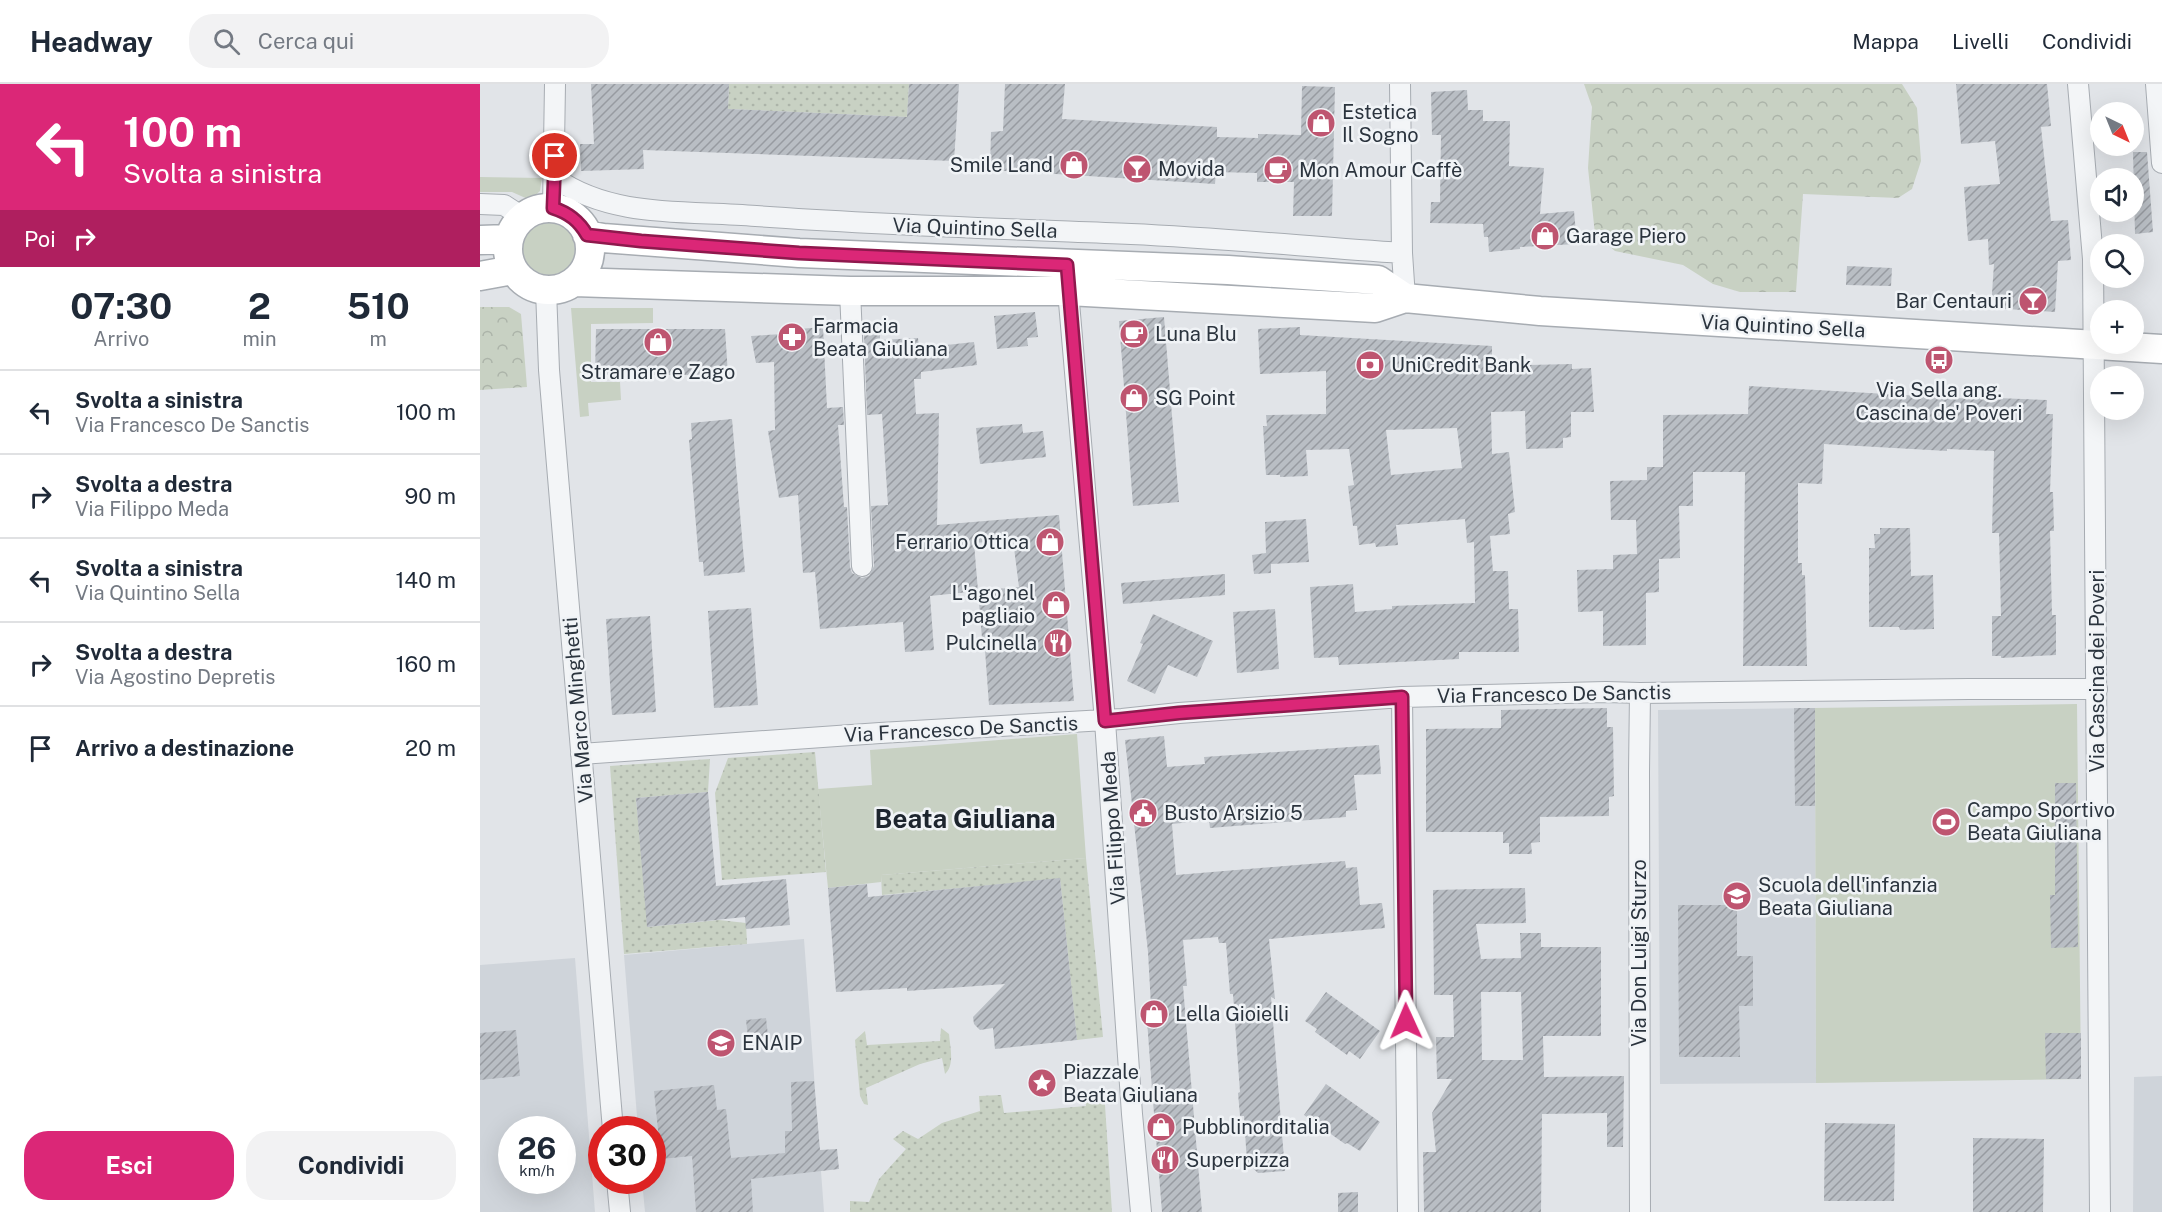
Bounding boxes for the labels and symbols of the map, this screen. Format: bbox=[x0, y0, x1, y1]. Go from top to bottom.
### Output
place label: Estetica Il Sogno bbox=[1342, 100, 1419, 147]
north arrow bbox=[2090, 102, 2144, 156]
shop icon: Estetica Il Sogno bbox=[1305, 107, 1337, 139]
pin bbox=[529, 130, 580, 181]
shop icon: Smile Land bbox=[1058, 149, 1090, 181]
place label: Smile Land bbox=[950, 153, 1053, 177]
bar icon: Movida bbox=[1121, 153, 1153, 185]
cafe icon: Mon Amour Caffè bbox=[1262, 154, 1294, 186]
place label: Movida bbox=[1158, 157, 1225, 181]
place label: Mon Amour Caffè bbox=[1299, 158, 1462, 182]
street label: Via Quintino Sella bbox=[892, 213, 1058, 243]
shop icon: Garage Piero bbox=[1529, 220, 1561, 252]
place label: Garage Piero bbox=[1566, 224, 1686, 248]
bar icon: Bar Centauri bbox=[2017, 285, 2049, 317]
place label: Bar Centauri bbox=[1895, 289, 2012, 313]
street label: Via Quintino Sella bbox=[1700, 310, 1866, 342]
place label: Farmacia Beata Giuliana bbox=[813, 314, 948, 361]
cafe icon: Luna Blu bbox=[1118, 318, 1150, 350]
pharmacy icon: Farmacia Beata Giuliana bbox=[776, 321, 808, 353]
place label: Luna Blu bbox=[1155, 322, 1237, 346]
shop icon: Stramare e Zago bbox=[642, 326, 674, 358]
bus stop icon: Via Sella ang. Cascina de' Poveri bbox=[1923, 344, 1955, 376]
bank icon: UniCredit Bank bbox=[1354, 349, 1386, 381]
place label: UniCredit Bank bbox=[1391, 353, 1531, 377]
place label: Stramare e Zago bbox=[581, 360, 735, 384]
place label: Via Sella ang. Cascina de' Poveri bbox=[1855, 378, 2023, 425]
shop icon: SG Point bbox=[1118, 382, 1150, 414]
place label: SG Point bbox=[1155, 386, 1236, 410]
shop icon: Ferrario Ottica bbox=[1034, 526, 1066, 558]
place label: Ferrario Ottica bbox=[895, 530, 1029, 554]
street label: Via Cascina dei Poveri bbox=[2085, 570, 2109, 772]
place label: L'ago nel pagliaio bbox=[951, 581, 1035, 628]
shop icon: L'ago nel pagliaio bbox=[1040, 589, 1072, 621]
street label: Via Marco Minghetti bbox=[558, 616, 598, 804]
restaurant icon: Pulcinella bbox=[1042, 627, 1074, 659]
place label: Pulcinella bbox=[946, 631, 1037, 655]
street label: Via Francesco De Sanctis bbox=[1437, 680, 1671, 708]
street label: Via Francesco De Sanctis bbox=[843, 711, 1079, 747]
street label: Via Filippo Meda bbox=[1096, 750, 1130, 906]
public building icon: Busto Arsizio 5 bbox=[1127, 797, 1159, 829]
place label: Campo Sportivo Beata Giuliana bbox=[1967, 798, 2115, 845]
place label: Busto Arsizio 5 bbox=[1164, 801, 1303, 825]
district label: Beata Giuliana bbox=[875, 803, 1055, 834]
sports icon: Campo Sportivo Beata Giuliana bbox=[1930, 806, 1962, 838]
street label: Via Don Luigi Sturzo bbox=[1627, 859, 1651, 1047]
place label: Scuola dell'infanzia Beata Giuliana bbox=[1758, 873, 1938, 920]
school or university icon: Scuola dell'infanzia Beata Giuliana bbox=[1721, 880, 1753, 912]
position arrow bbox=[1374, 989, 1438, 1053]
shop icon: Lella Gioielli bbox=[1138, 998, 1170, 1030]
place label: Lella Gioielli bbox=[1175, 1002, 1289, 1026]
school or university icon: ENAIP bbox=[705, 1027, 737, 1059]
place label: ENAIP bbox=[742, 1031, 802, 1055]
place label: Piazzale Beata Giuliana bbox=[1063, 1060, 1198, 1107]
place icon: Piazzale Beata Giuliana bbox=[1026, 1067, 1058, 1099]
shop icon: Pubblinorditalia bbox=[1145, 1111, 1177, 1143]
place label: Pubblinorditalia bbox=[1182, 1115, 1330, 1139]
speed limit sign: 30 bbox=[588, 1116, 666, 1194]
restaurant icon: Superpizza bbox=[1149, 1144, 1181, 1176]
place label: Superpizza bbox=[1186, 1148, 1290, 1172]

